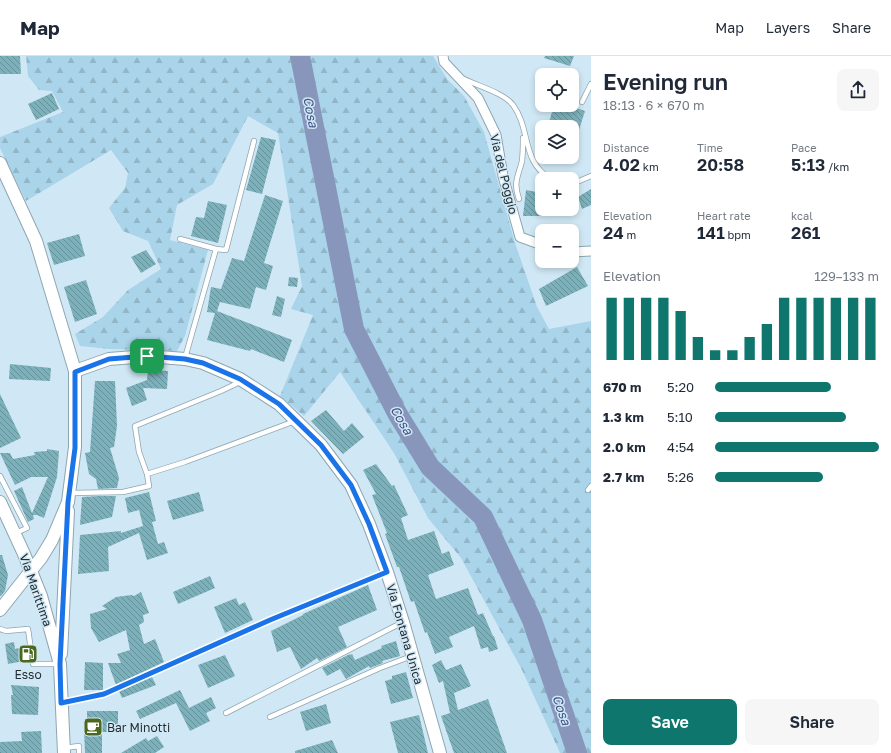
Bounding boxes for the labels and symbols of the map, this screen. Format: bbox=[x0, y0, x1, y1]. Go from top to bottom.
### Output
water label: Cosa bbox=[300, 95, 322, 129]
street label: Via del Poggio bbox=[487, 132, 521, 216]
pin bbox=[130, 339, 164, 373]
water label: Cosa bbox=[387, 403, 417, 438]
street label: Via Marittima bbox=[17, 552, 55, 628]
street label: Via Fontana Unica bbox=[383, 582, 427, 686]
fuel station icon: Esso bbox=[17, 643, 39, 665]
place label: Esso bbox=[14, 667, 42, 682]
water label: Cosa bbox=[549, 693, 575, 728]
cafe icon: Bar Minotti bbox=[82, 716, 104, 738]
place label: Bar Minotti bbox=[107, 720, 170, 735]

